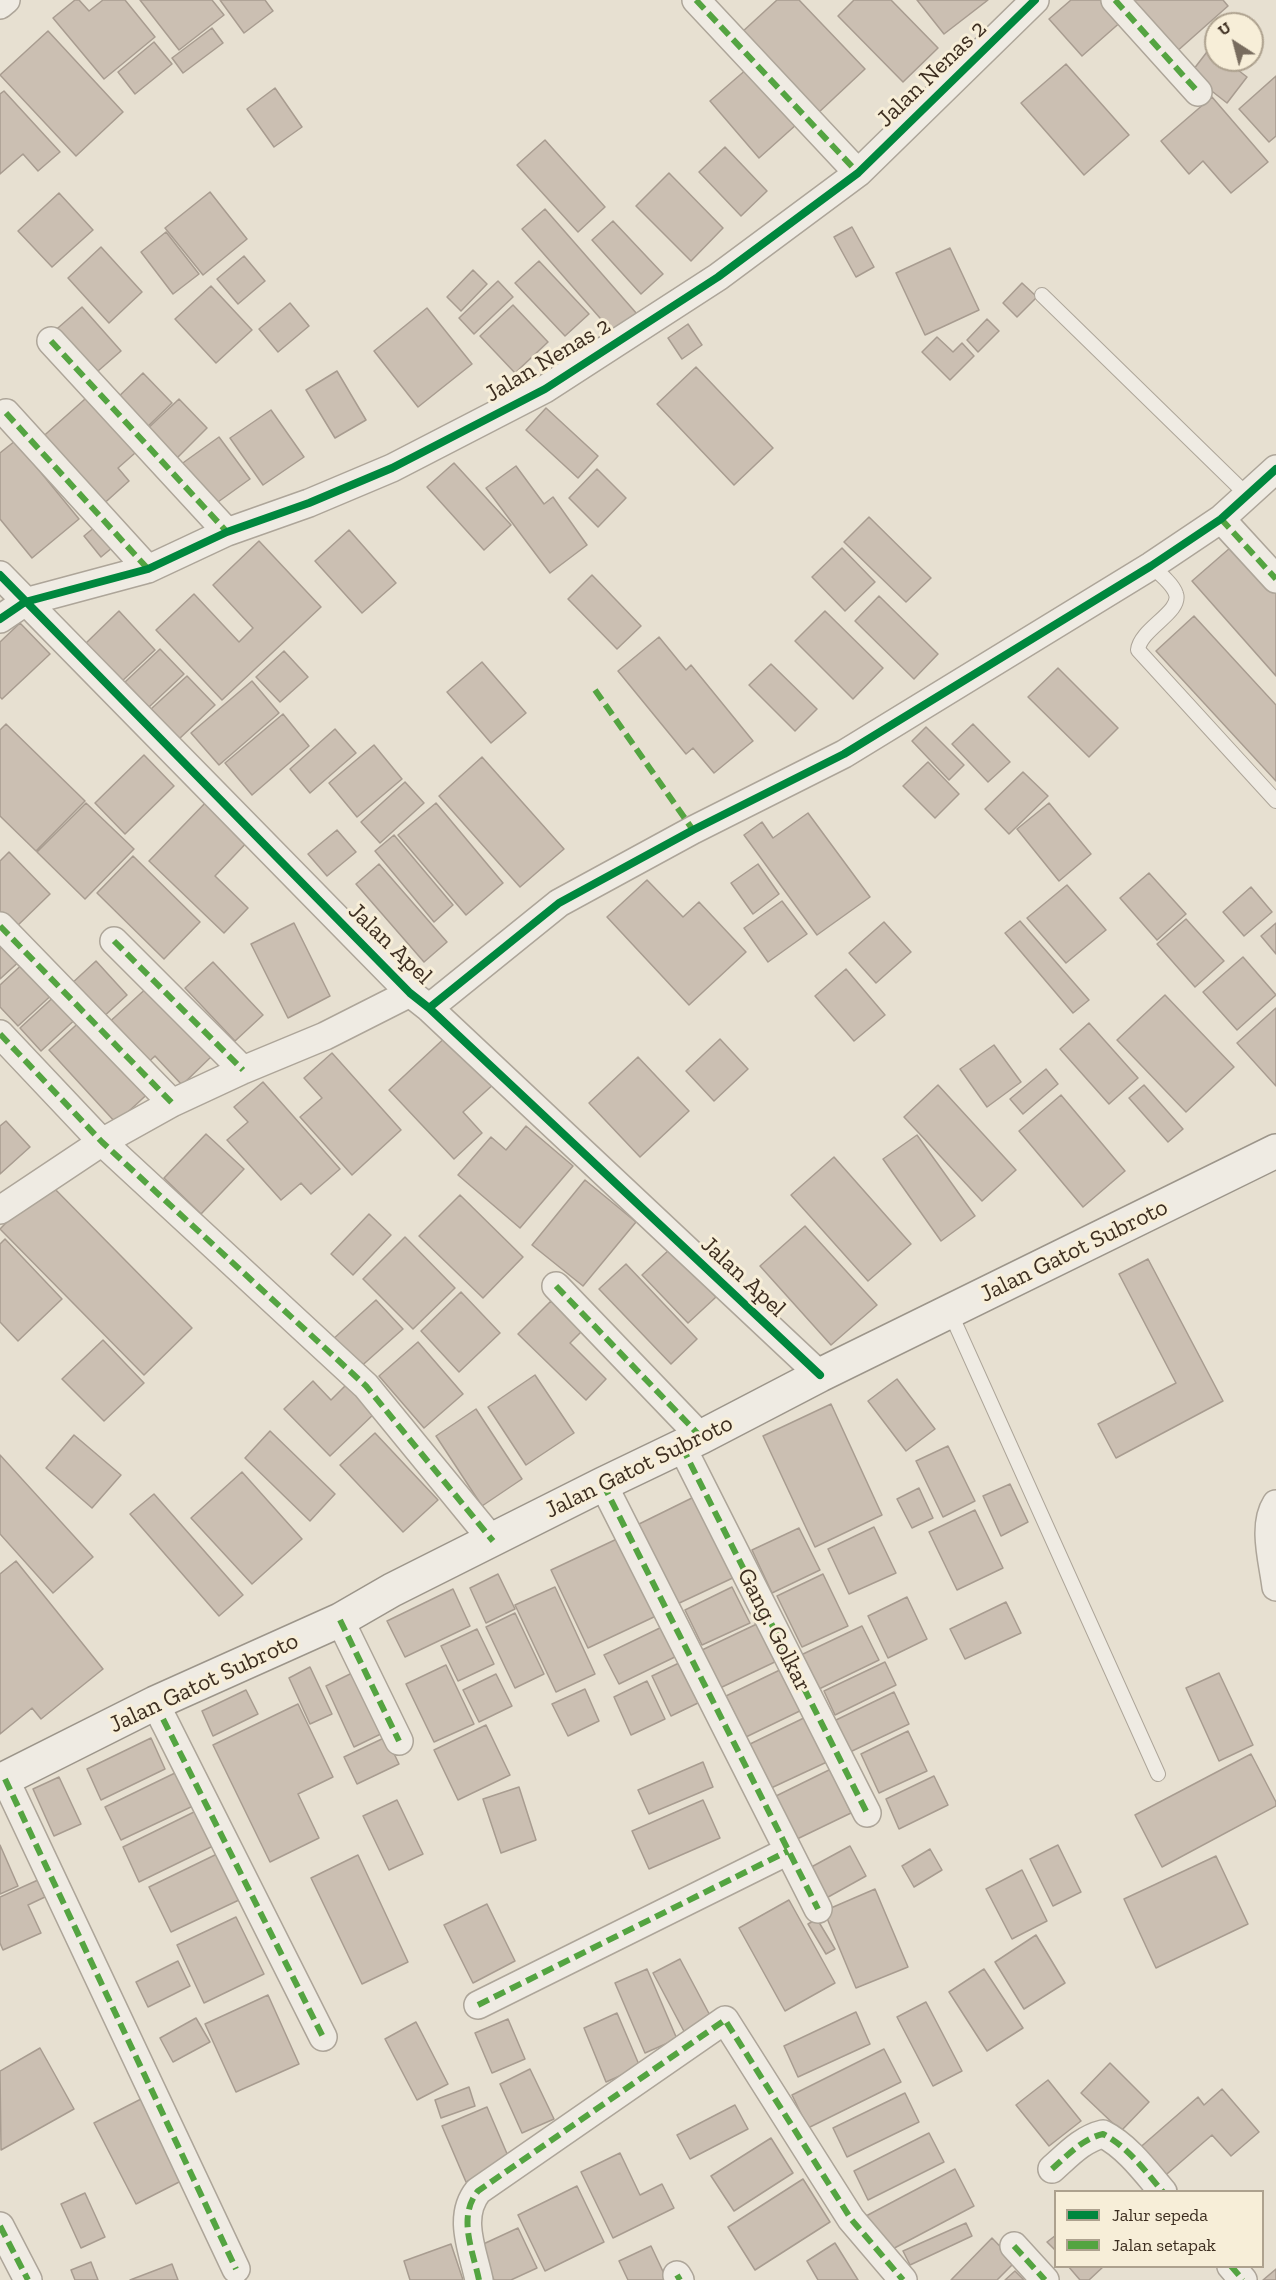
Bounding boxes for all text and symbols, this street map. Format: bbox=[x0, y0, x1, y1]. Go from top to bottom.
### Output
north arrow bbox=[1204, 12, 1264, 72]
street label: Jalan Nenas 2 bbox=[871, 15, 993, 133]
text: U bbox=[1214, 18, 1235, 40]
street label: Jalan Nenas 2 bbox=[480, 311, 616, 409]
street label: Jalan Apel bbox=[342, 897, 438, 991]
street label: Jalan Gatot Subroto bbox=[975, 1193, 1173, 1309]
street label: Jalan Apel bbox=[695, 1231, 791, 1323]
street label: Jalan Gatot Subroto bbox=[540, 1409, 738, 1525]
street label: Gang. Golkar bbox=[731, 1563, 817, 1697]
street label: Jalan Gatot Subroto bbox=[105, 1627, 303, 1739]
legend bbox=[1054, 2190, 1264, 2268]
text: Jalur sepeda bbox=[1112, 2204, 1208, 2226]
text: Jalan setapak bbox=[1112, 2234, 1216, 2256]

